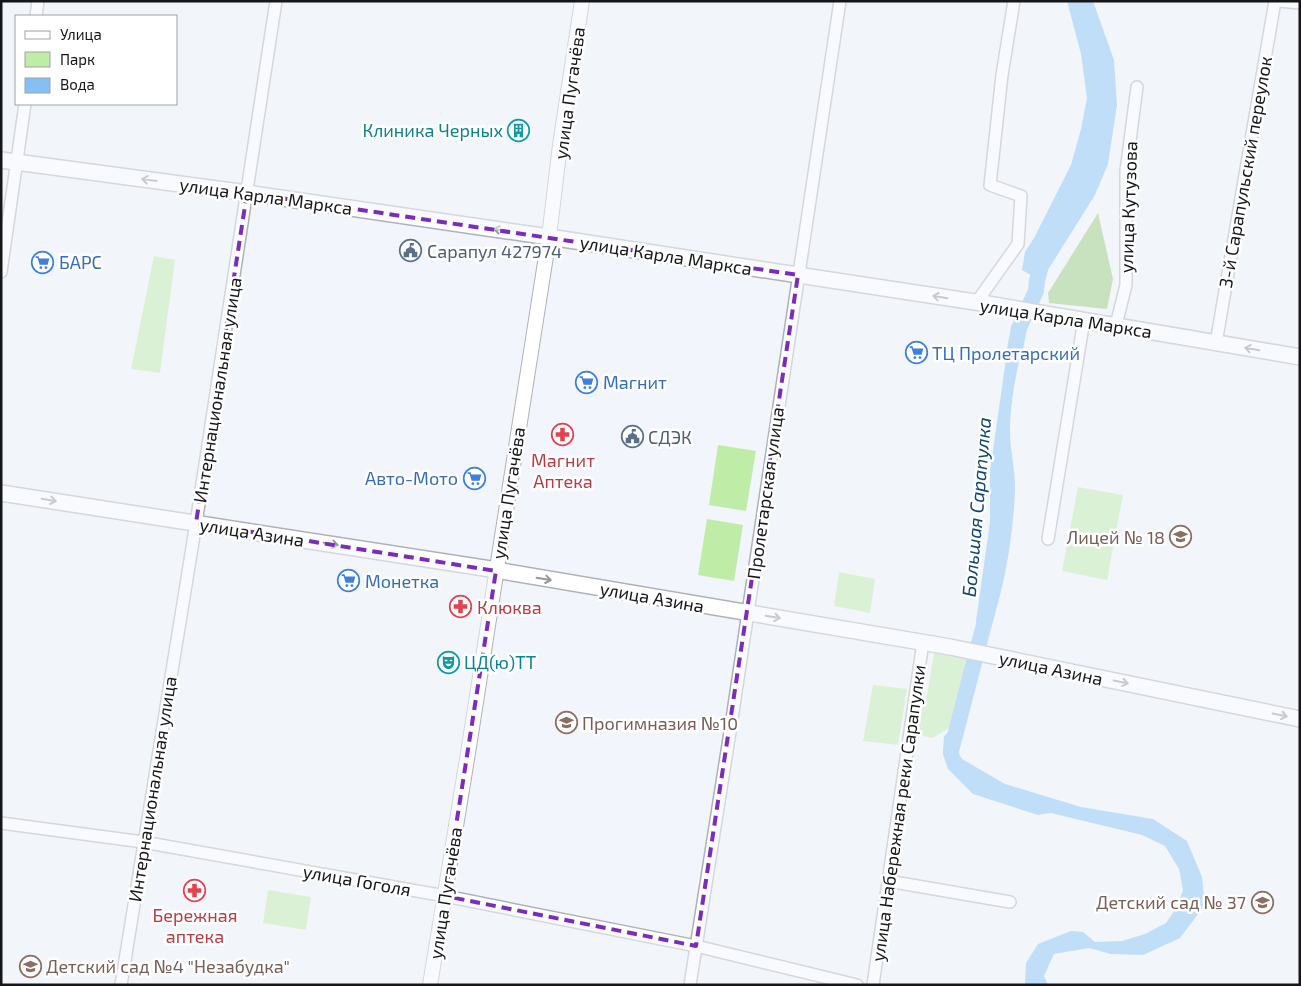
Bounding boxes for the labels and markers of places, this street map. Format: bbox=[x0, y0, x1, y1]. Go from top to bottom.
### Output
building icon: Клиника Черных bbox=[507, 118, 531, 142]
place label: Клиника Черных bbox=[362, 119, 503, 141]
public building icon: Сарапул 427974 bbox=[399, 239, 423, 263]
place label: Сарапул 427974 bbox=[427, 240, 562, 262]
supermarket icon: БАРС bbox=[31, 250, 55, 274]
place label: БАРС bbox=[59, 251, 102, 273]
supermarket icon: ТЦ Пролетарский bbox=[904, 341, 928, 365]
place label: ТЦ Пролетарский bbox=[932, 342, 1080, 364]
supermarket icon: Магнит bbox=[575, 370, 599, 394]
place label: Магнит bbox=[603, 371, 667, 393]
pharmacy icon: Магнит Аптека bbox=[551, 423, 575, 447]
public building icon: СДЭК bbox=[620, 425, 644, 449]
place label: СДЭК bbox=[648, 426, 692, 448]
place label: Магнит Аптека bbox=[531, 449, 595, 492]
supermarket icon: Авто-Мото bbox=[462, 466, 486, 490]
place label: Авто-Мото bbox=[365, 467, 458, 489]
school or university icon: Лицей № 18 bbox=[1169, 525, 1193, 549]
place label: Лицей № 18 bbox=[1066, 526, 1165, 548]
supermarket icon: Монетка bbox=[337, 569, 361, 593]
place label: Монетка bbox=[365, 570, 439, 592]
pharmacy icon: Клюква bbox=[449, 595, 473, 619]
place label: Клюква bbox=[477, 596, 542, 618]
theatre icon: ЦД(ю)ТТ bbox=[436, 650, 460, 674]
place label: ЦД(ю)ТТ bbox=[464, 651, 537, 673]
school or university icon: Прогимназия №10 bbox=[554, 711, 578, 735]
place label: Прогимназия №10 bbox=[582, 712, 738, 734]
pharmacy icon: Бережная аптека bbox=[183, 878, 207, 902]
school or university icon: Детский сад № 37 bbox=[1250, 890, 1274, 914]
place label: Детский сад № 37 bbox=[1096, 891, 1246, 913]
place label: Бережная аптека bbox=[153, 904, 237, 947]
school or university icon: Детский сад №4 "Незабудка" bbox=[18, 954, 42, 978]
place label: Детский сад №4 "Незабудка" bbox=[46, 955, 290, 977]

